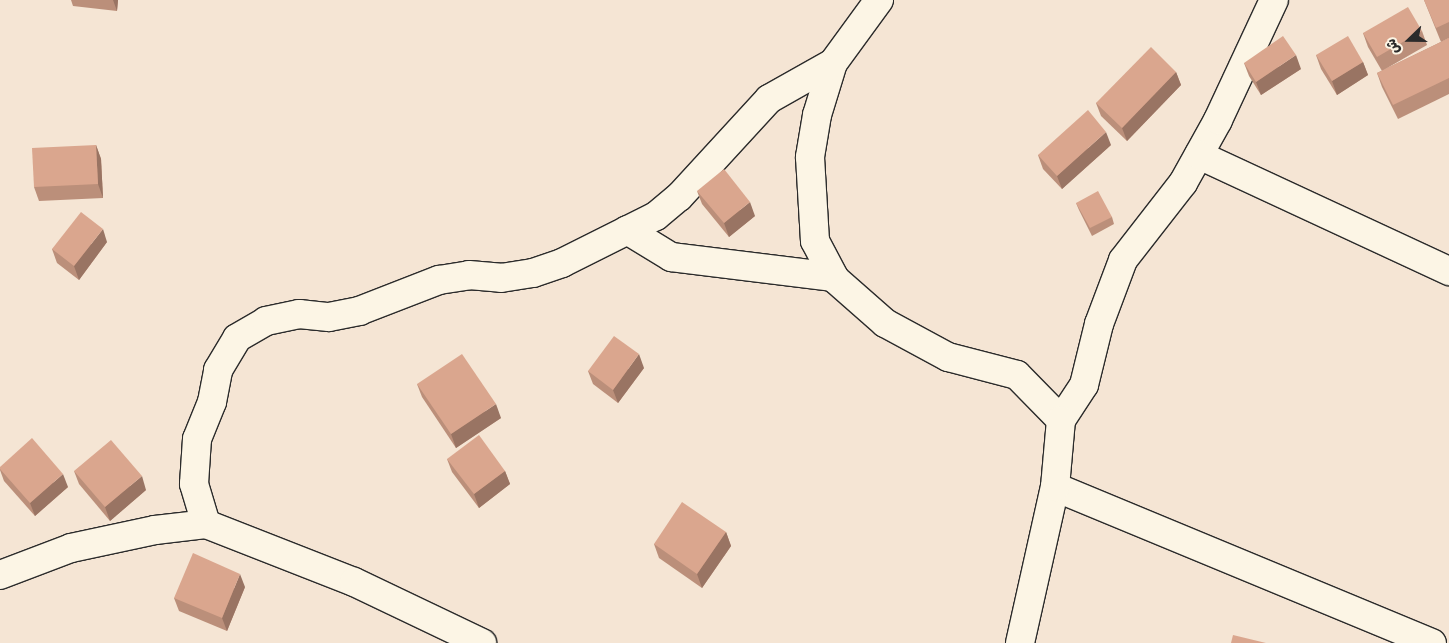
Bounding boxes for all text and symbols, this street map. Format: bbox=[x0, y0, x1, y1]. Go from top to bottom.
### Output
north arrow bbox=[1384, 15, 1434, 65]
text: ش bbox=[1384, 35, 1405, 56]

